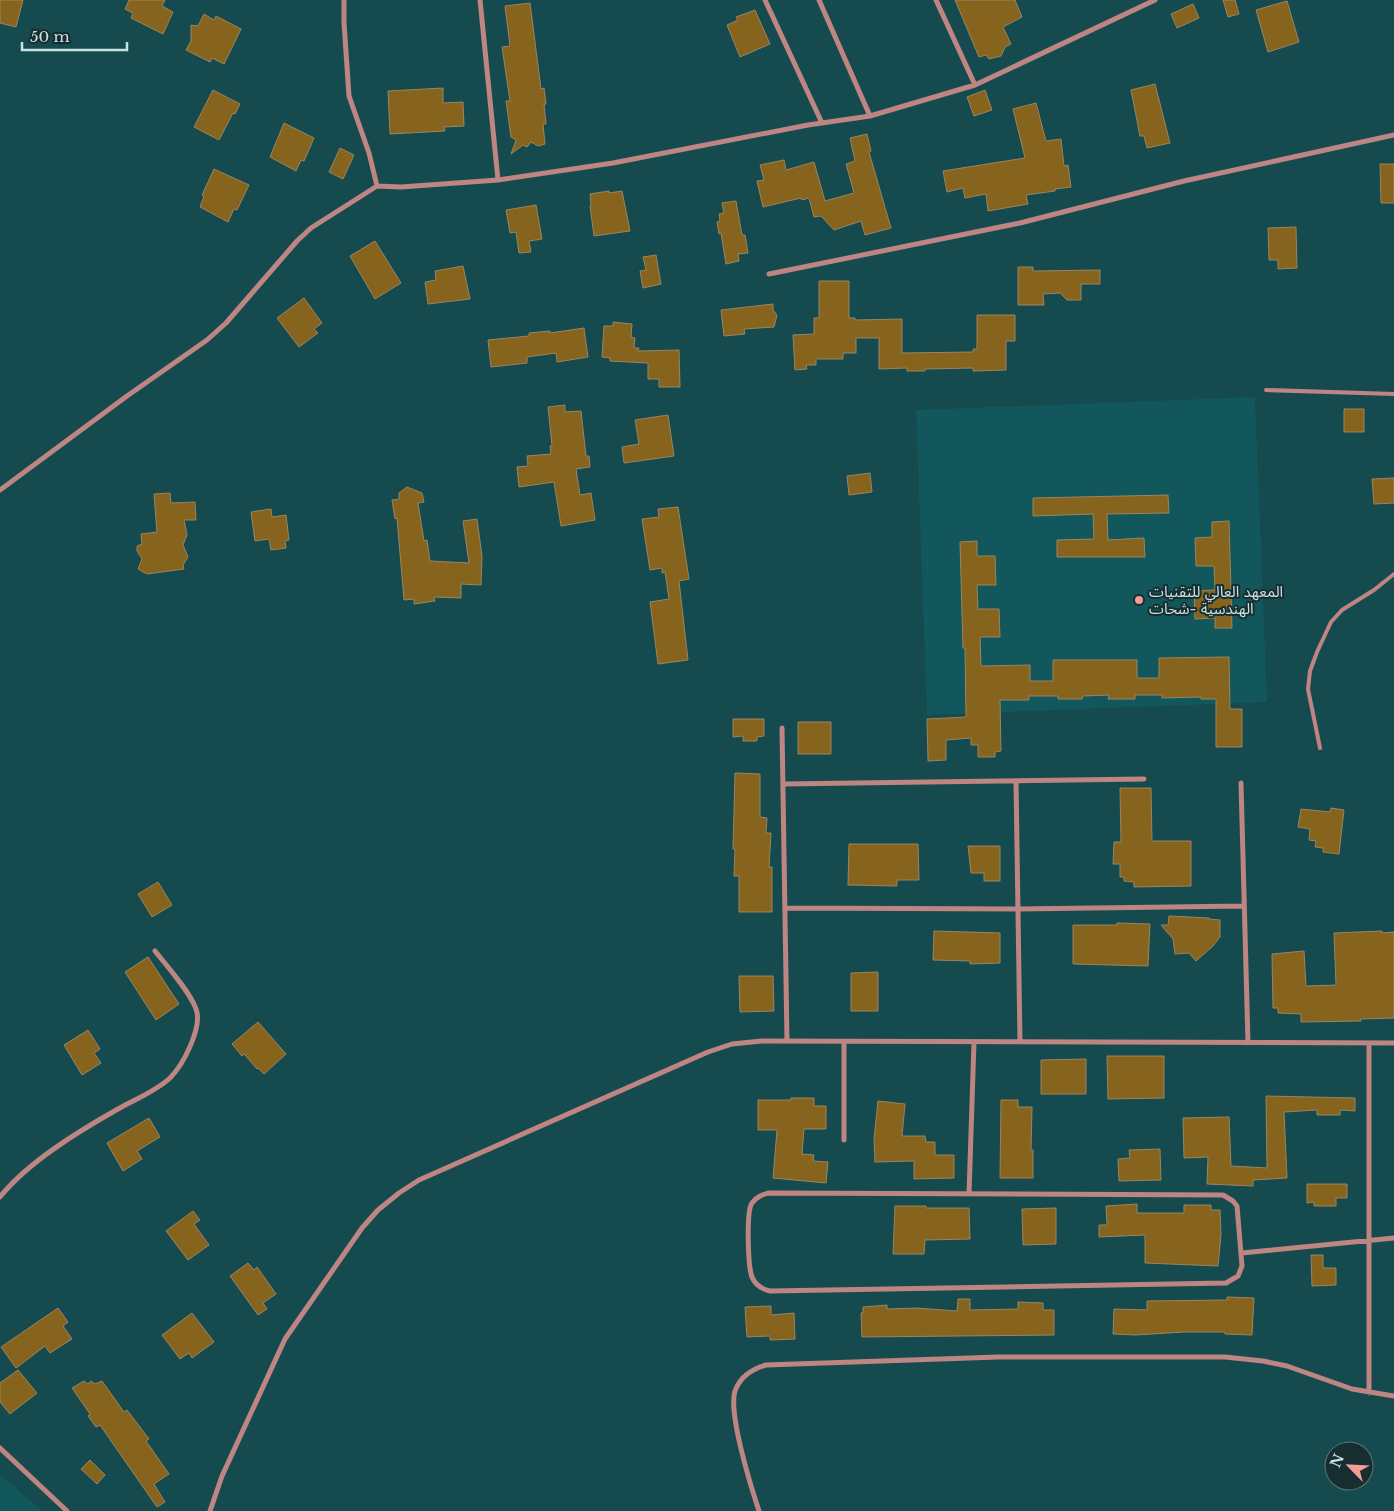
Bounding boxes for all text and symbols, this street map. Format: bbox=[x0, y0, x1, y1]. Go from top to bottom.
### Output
scale bar bbox=[22, 20, 128, 52]
text: 50 m bbox=[30, 27, 70, 46]
place label: المعهد العالي للتقنيات الهندسية -شحات bbox=[1149, 582, 1283, 618]
marker: المعهد العالي للتقنيات الهندسية -شحات bbox=[1133, 594, 1145, 606]
north arrow bbox=[1324, 1441, 1374, 1491]
text: N bbox=[1326, 1451, 1348, 1470]

